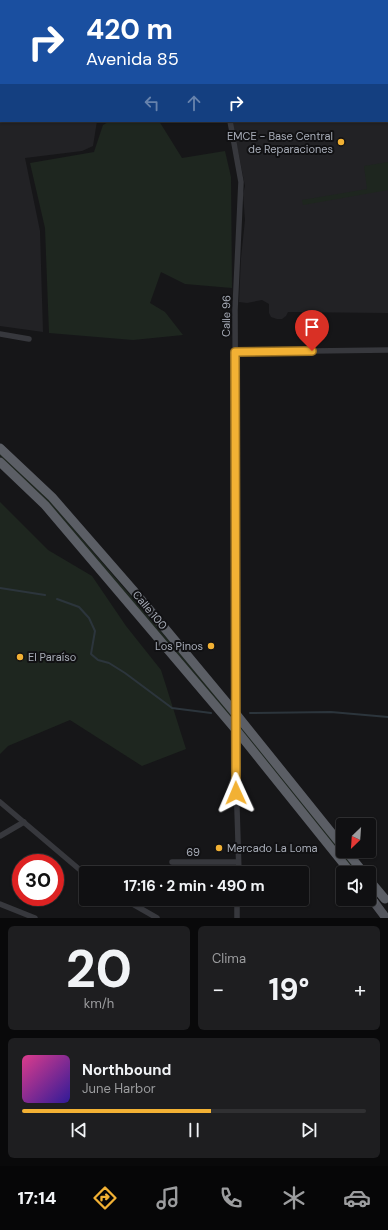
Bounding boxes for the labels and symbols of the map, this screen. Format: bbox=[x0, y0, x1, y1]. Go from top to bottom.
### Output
place label: EMCE - Base Central de Reparaciones bbox=[227, 129, 333, 156]
marker: EMCE - Base Central de Reparaciones bbox=[336, 137, 346, 147]
street label: Calle 96 bbox=[219, 295, 233, 337]
pin bbox=[295, 310, 329, 351]
street label: Calle 100 bbox=[130, 588, 170, 632]
place label: Los Pinos bbox=[155, 639, 203, 653]
marker: Los Pinos bbox=[206, 641, 216, 651]
place label: El Paraíso bbox=[28, 650, 76, 664]
marker: El Paraíso bbox=[15, 652, 25, 662]
position arrow bbox=[215, 772, 257, 814]
north arrow bbox=[336, 818, 376, 858]
place label: Mercado La Loma bbox=[227, 841, 318, 855]
marker: Mercado La Loma bbox=[214, 843, 224, 853]
street label: 69 bbox=[186, 845, 200, 859]
speed limit sign: 30 bbox=[12, 854, 64, 906]

